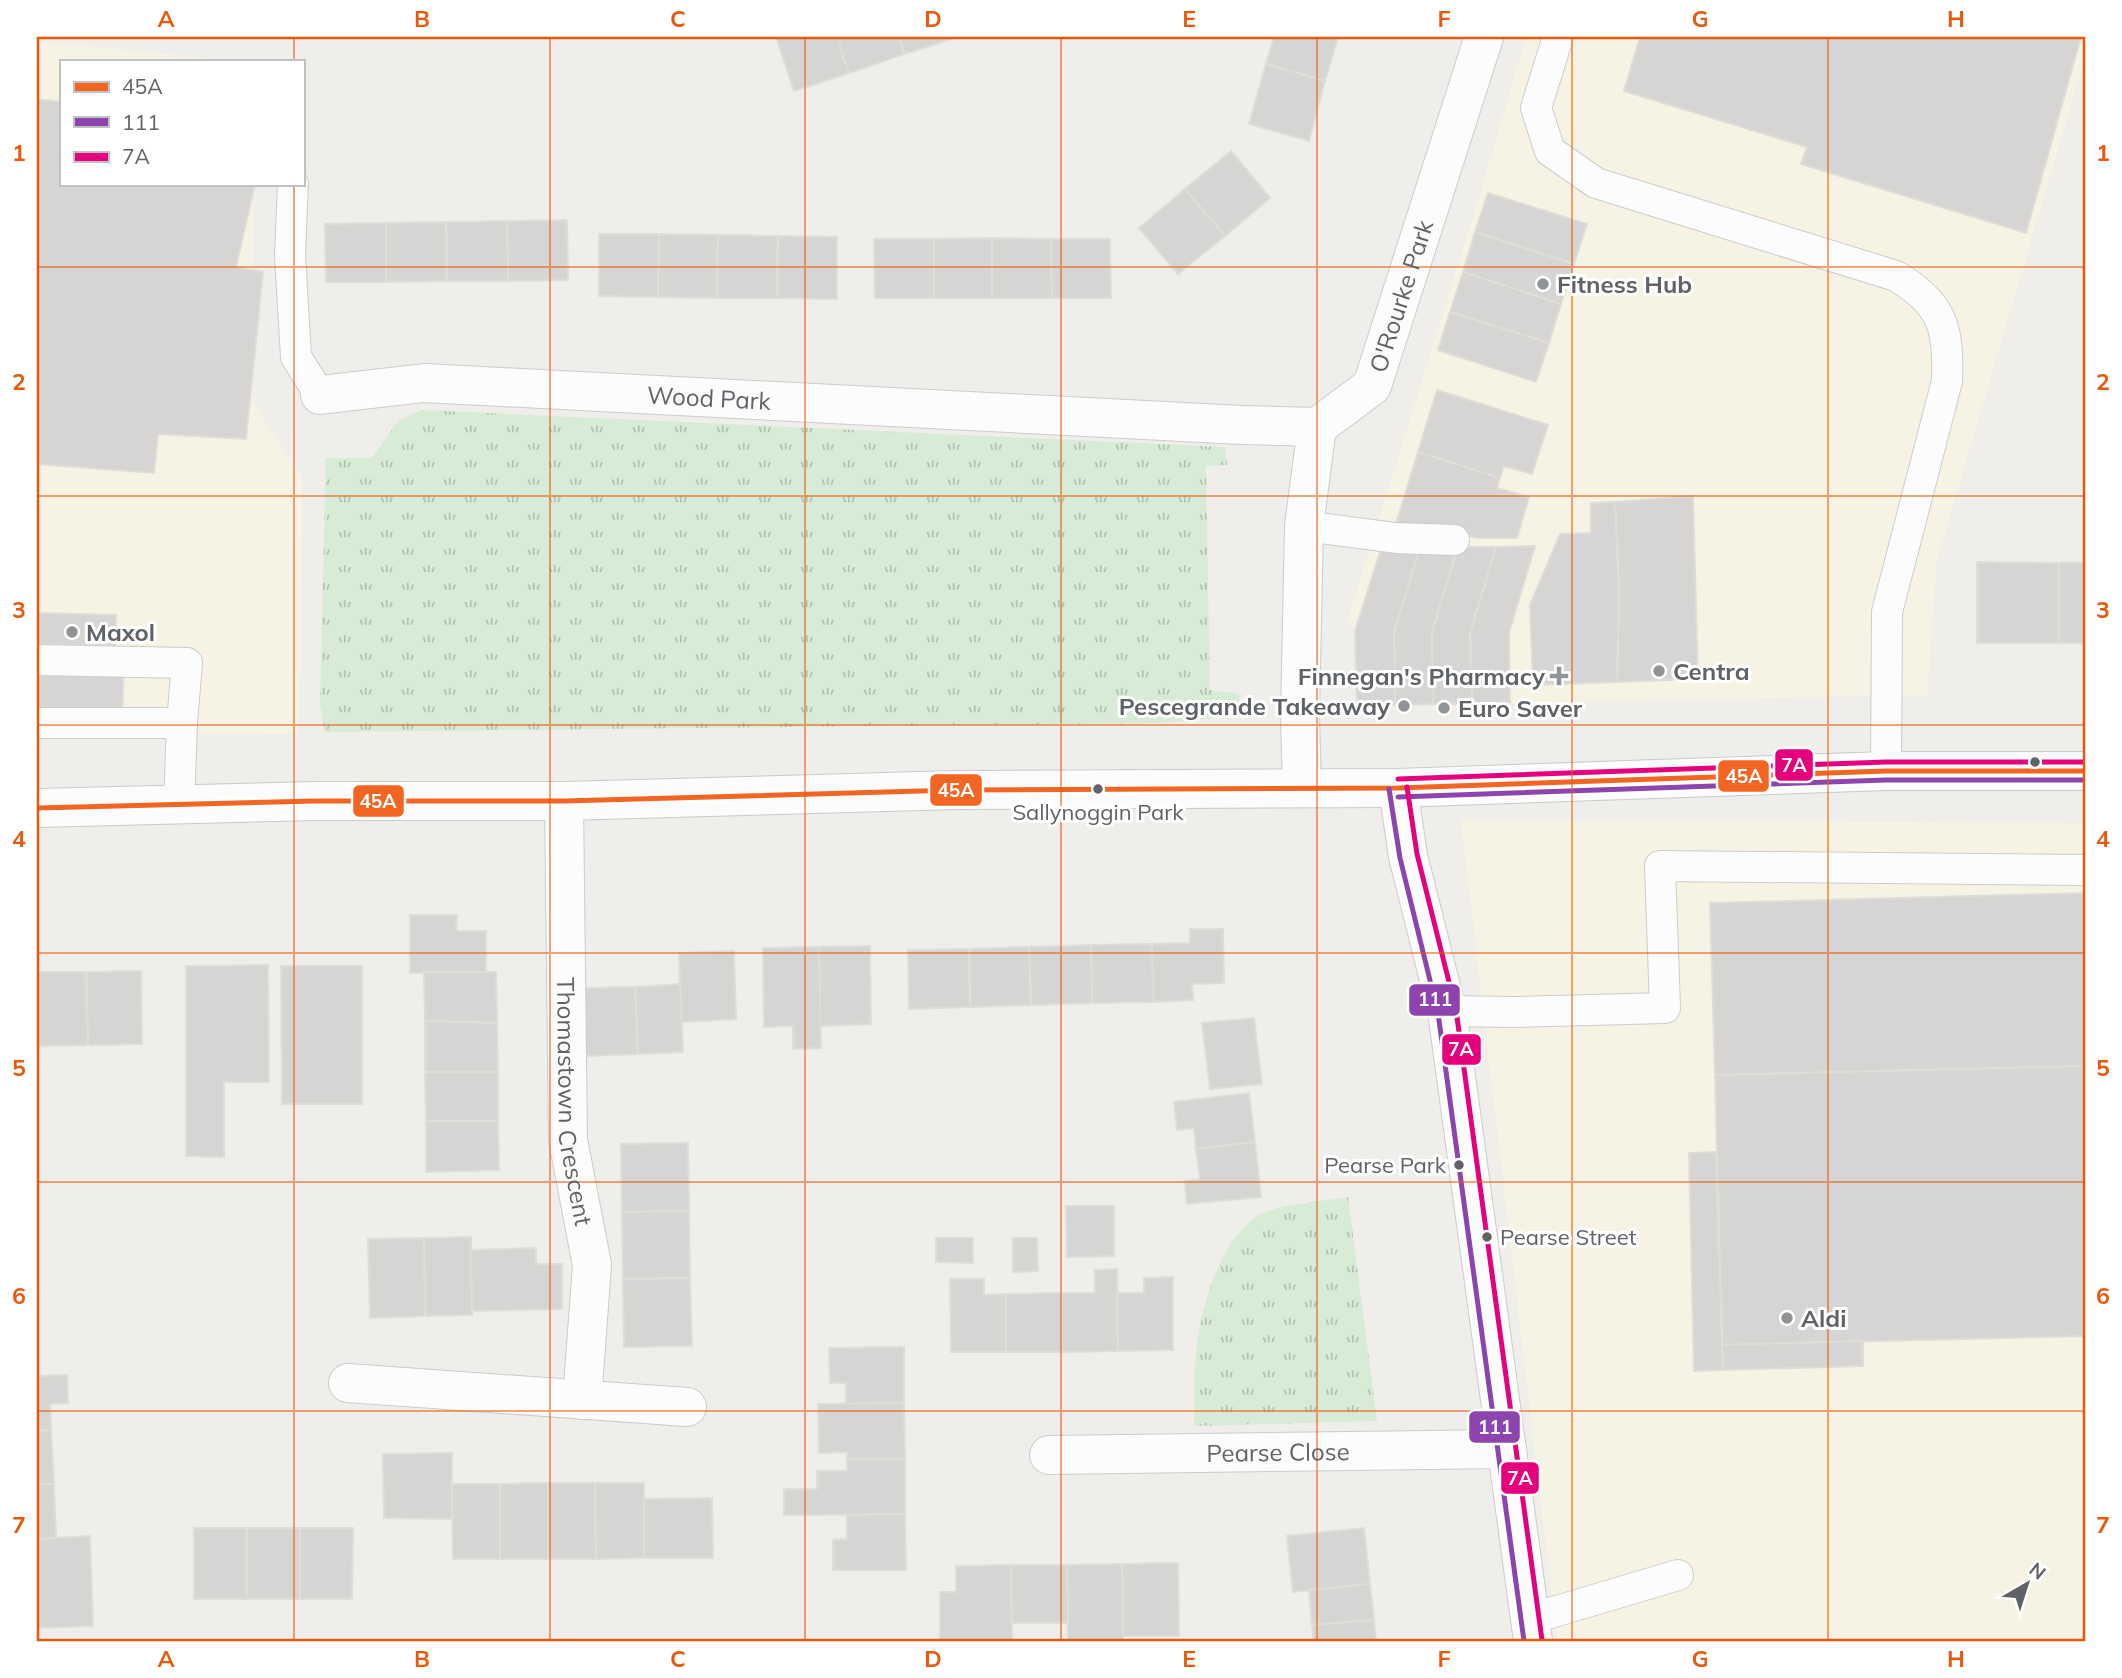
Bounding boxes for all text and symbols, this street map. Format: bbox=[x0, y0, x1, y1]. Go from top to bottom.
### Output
text: A bbox=[157, 4, 175, 33]
text: B bbox=[414, 4, 430, 33]
text: C bbox=[670, 4, 686, 33]
text: D bbox=[924, 4, 942, 33]
text: E bbox=[1182, 4, 1196, 33]
text: F bbox=[1437, 4, 1451, 33]
text: G bbox=[1691, 4, 1709, 33]
text: H bbox=[1947, 4, 1965, 33]
legend bbox=[60, 60, 304, 186]
text: 45A bbox=[122, 73, 163, 99]
text: 111 bbox=[122, 109, 160, 135]
text: 1 bbox=[12, 138, 26, 167]
text: 1 bbox=[2096, 138, 2110, 167]
text: 7A bbox=[122, 143, 151, 169]
street label: O'Rourke Park bbox=[1362, 215, 1440, 376]
place label: Fitness Hub bbox=[1557, 269, 1692, 299]
marker: Fitness Hub bbox=[1535, 276, 1551, 292]
text: 2 bbox=[12, 367, 26, 396]
text: 2 bbox=[2096, 367, 2110, 396]
street label: Wood Park bbox=[646, 379, 772, 416]
text: 3 bbox=[12, 595, 26, 624]
text: 3 bbox=[2096, 595, 2110, 624]
place label: Maxol bbox=[86, 617, 155, 647]
marker: Maxol bbox=[64, 624, 80, 640]
place label: Centra bbox=[1673, 656, 1750, 686]
place label: Finnegan's Pharmacy bbox=[1298, 661, 1546, 691]
marker: Centra bbox=[1651, 663, 1667, 679]
marker: Finnegan's Pharmacy bbox=[1551, 668, 1567, 684]
place label: Pescegrande Takeaway bbox=[1119, 691, 1391, 721]
place label: Euro Saver bbox=[1458, 693, 1583, 723]
marker: Pescegrande Takeaway bbox=[1396, 698, 1412, 714]
marker: Euro Saver bbox=[1436, 700, 1452, 716]
line badge: 7A bbox=[1774, 748, 1814, 782]
text: 7A bbox=[1781, 753, 1808, 777]
unlabelled marker bbox=[2028, 755, 2042, 769]
line badge: 45A bbox=[1717, 759, 1770, 793]
text: 45A bbox=[1725, 764, 1763, 788]
line badge: 45A bbox=[929, 773, 983, 807]
text: 45A bbox=[937, 778, 975, 802]
marker: Sallynoggin Park bbox=[1091, 782, 1105, 796]
line badge: 45A bbox=[352, 784, 405, 818]
text: 45A bbox=[359, 789, 397, 813]
place label: Sallynoggin Park bbox=[1012, 798, 1184, 826]
text: 4 bbox=[12, 824, 26, 853]
text: 4 bbox=[2096, 824, 2110, 853]
street label: Thomastown Crescent bbox=[551, 977, 599, 1228]
line badge: 111 bbox=[1408, 983, 1461, 1017]
text: 111 bbox=[1418, 987, 1452, 1011]
line badge: 7A bbox=[1441, 1033, 1482, 1066]
text: 7A bbox=[1448, 1037, 1475, 1061]
text: 5 bbox=[12, 1053, 26, 1082]
text: 5 bbox=[2096, 1053, 2110, 1082]
place label: Pearse Park bbox=[1324, 1151, 1447, 1179]
marker: Pearse Park bbox=[1452, 1158, 1466, 1172]
place label: Pearse Street bbox=[1500, 1223, 1637, 1251]
marker: Pearse Street bbox=[1480, 1230, 1494, 1244]
text: 6 bbox=[12, 1281, 26, 1310]
text: 6 bbox=[2096, 1281, 2110, 1310]
place label: Aldi bbox=[1801, 1303, 1846, 1333]
marker: Aldi bbox=[1779, 1310, 1795, 1326]
line badge: 111 bbox=[1468, 1410, 1521, 1444]
text: 111 bbox=[1478, 1415, 1512, 1439]
street label: Pearse Close bbox=[1206, 1436, 1350, 1468]
line badge: 7A bbox=[1500, 1461, 1540, 1495]
text: 7A bbox=[1507, 1466, 1534, 1490]
text: 7 bbox=[12, 1510, 26, 1539]
text: 7 bbox=[2096, 1510, 2110, 1539]
north arrow bbox=[1993, 1548, 2062, 1618]
text: N bbox=[2025, 1557, 2051, 1585]
text: A bbox=[157, 1644, 175, 1673]
text: B bbox=[414, 1644, 430, 1673]
text: C bbox=[670, 1644, 686, 1673]
text: D bbox=[924, 1644, 942, 1673]
text: E bbox=[1182, 1644, 1196, 1673]
text: F bbox=[1437, 1644, 1451, 1673]
text: G bbox=[1691, 1644, 1709, 1673]
text: H bbox=[1947, 1644, 1965, 1673]

